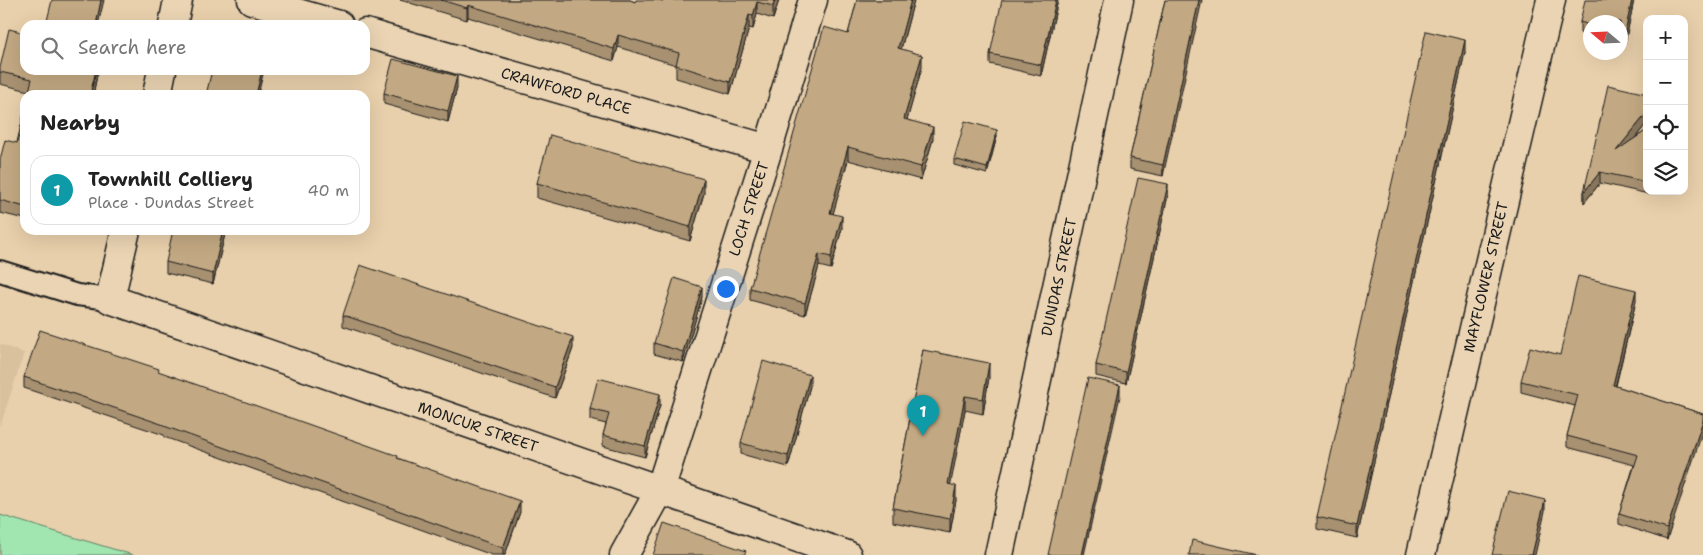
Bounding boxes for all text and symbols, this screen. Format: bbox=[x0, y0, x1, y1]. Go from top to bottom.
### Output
north arrow bbox=[1583, 15, 1628, 60]
map controls bbox=[1643, 15, 1688, 195]
button: + bbox=[1643, 15, 1688, 60]
search box bbox=[20, 20, 370, 75]
icon: search bbox=[38, 34, 66, 62]
text: Search here bbox=[78, 35, 187, 60]
button: − bbox=[1643, 60, 1688, 105]
street label: CRAWFORD PLACE bbox=[499, 63, 633, 119]
button: locate bbox=[1643, 105, 1688, 150]
text: Nearby bbox=[40, 109, 120, 137]
button: layers bbox=[1643, 150, 1688, 195]
street label: LOCH STREET bbox=[724, 159, 774, 259]
text: Townhill Colliery bbox=[88, 167, 253, 192]
text: 1 bbox=[53, 180, 61, 201]
text: 40 m bbox=[307, 180, 349, 201]
text: Place · Dundas Street bbox=[88, 192, 254, 213]
street label: MAYFLOWER STREET bbox=[1459, 200, 1513, 354]
street label: DUNDAS STREET bbox=[1037, 216, 1081, 338]
your location bbox=[713, 276, 739, 302]
pin: 1 bbox=[907, 395, 939, 436]
street label: MONCUR STREET bbox=[415, 397, 541, 457]

